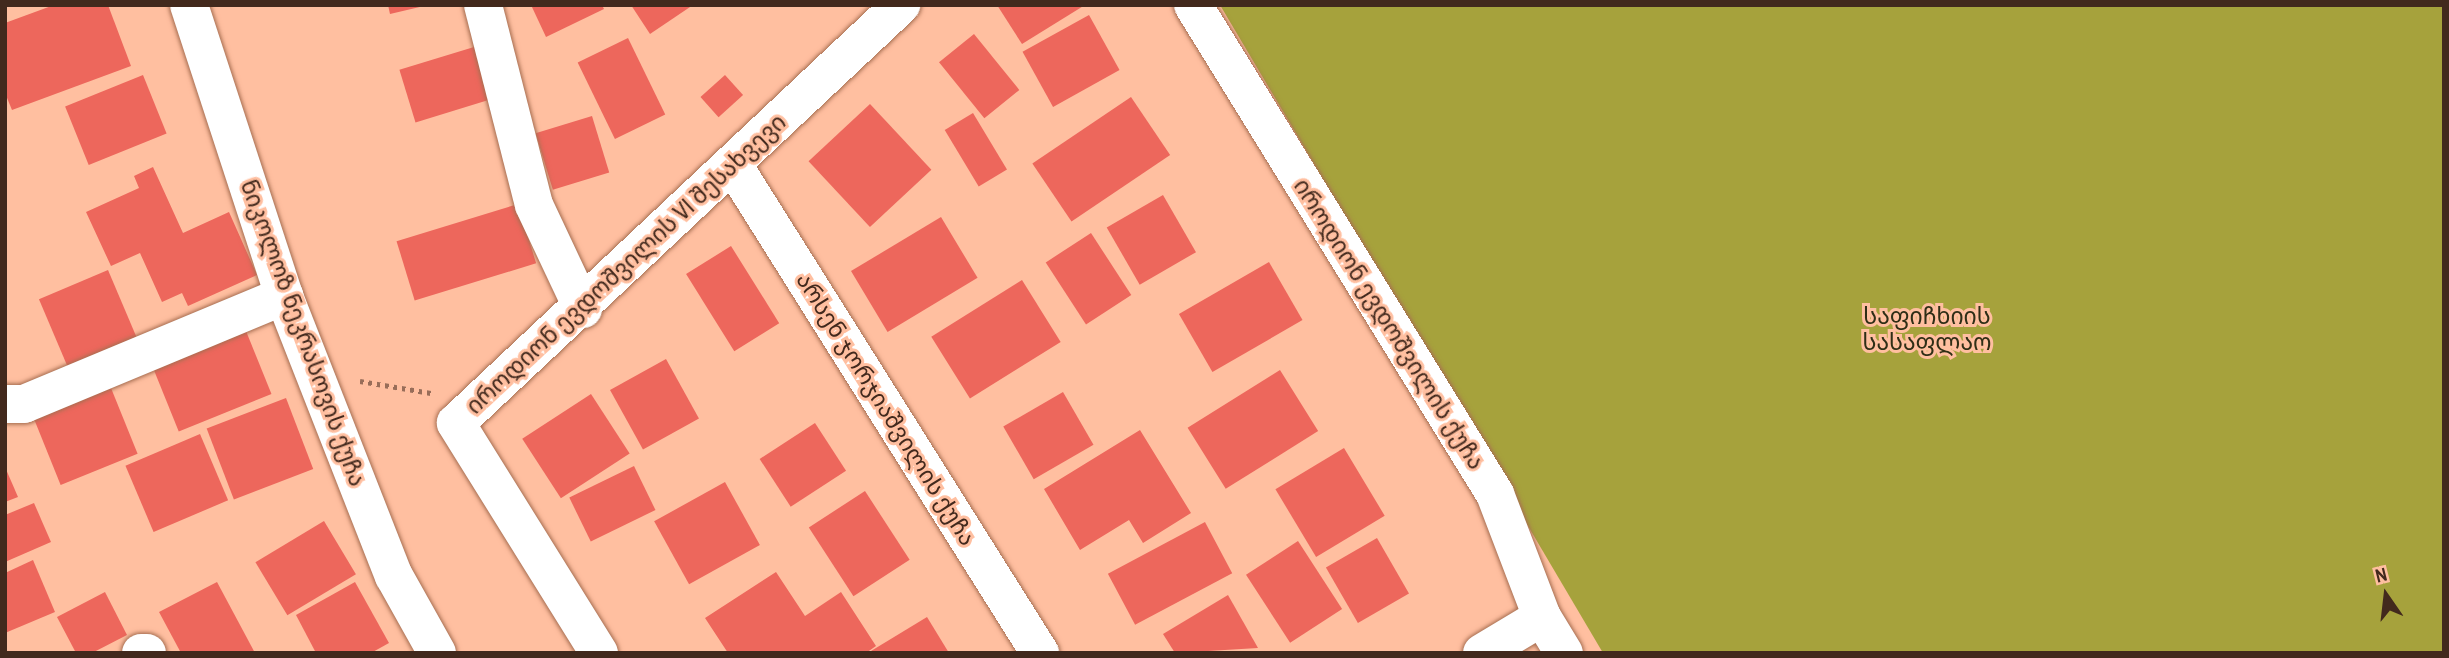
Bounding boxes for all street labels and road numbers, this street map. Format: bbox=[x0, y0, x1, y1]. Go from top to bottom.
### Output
street label: იროდიონ ევდოშვილის VI შესახვევი bbox=[460, 108, 792, 420]
street label: იროდიონ ევდოშვილის ქუჩა bbox=[1288, 174, 1490, 474]
street label: ნიკოლოზ ნეკრასოვის ქუჩა bbox=[235, 176, 371, 490]
street label: არსენ ჯორჯიაშვილის ქუჩა bbox=[790, 267, 982, 551]

